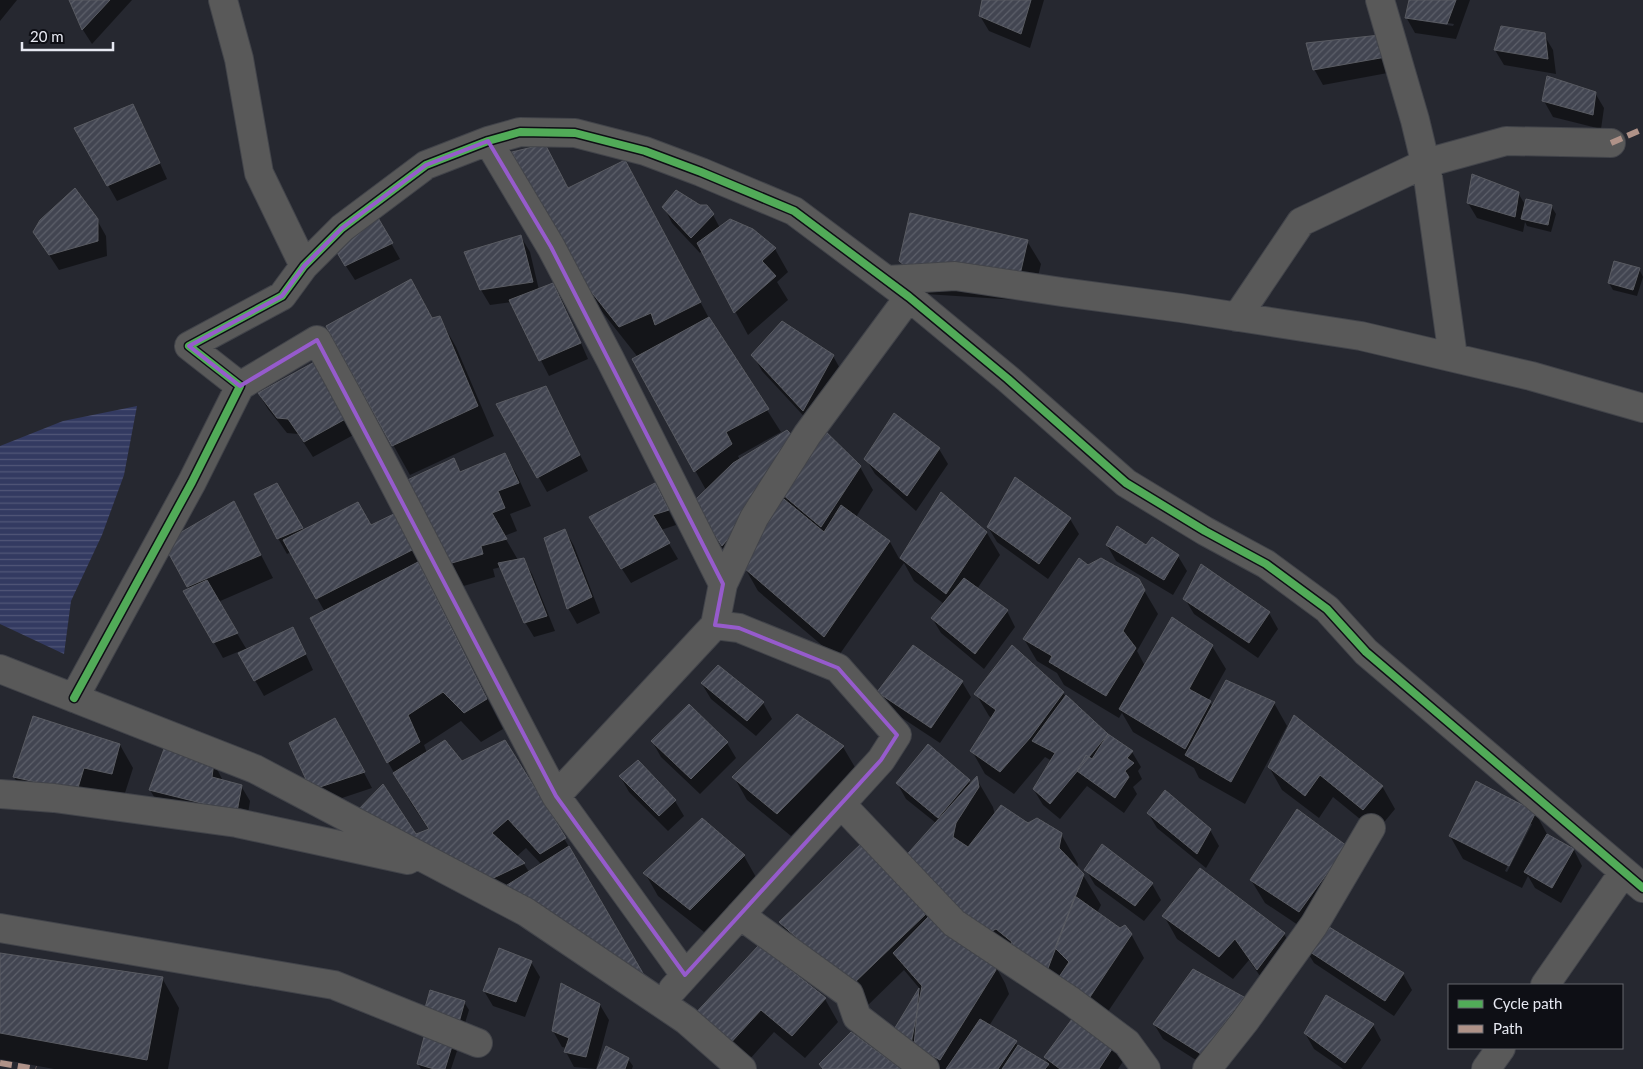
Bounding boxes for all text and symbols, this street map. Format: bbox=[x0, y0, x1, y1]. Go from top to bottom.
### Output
scale bar bbox=[22, 20, 114, 52]
text: 20 m bbox=[30, 27, 64, 45]
legend bbox=[1448, 984, 1623, 1049]
text: Cycle path bbox=[1493, 994, 1562, 1012]
text: Path bbox=[1493, 1019, 1523, 1037]

